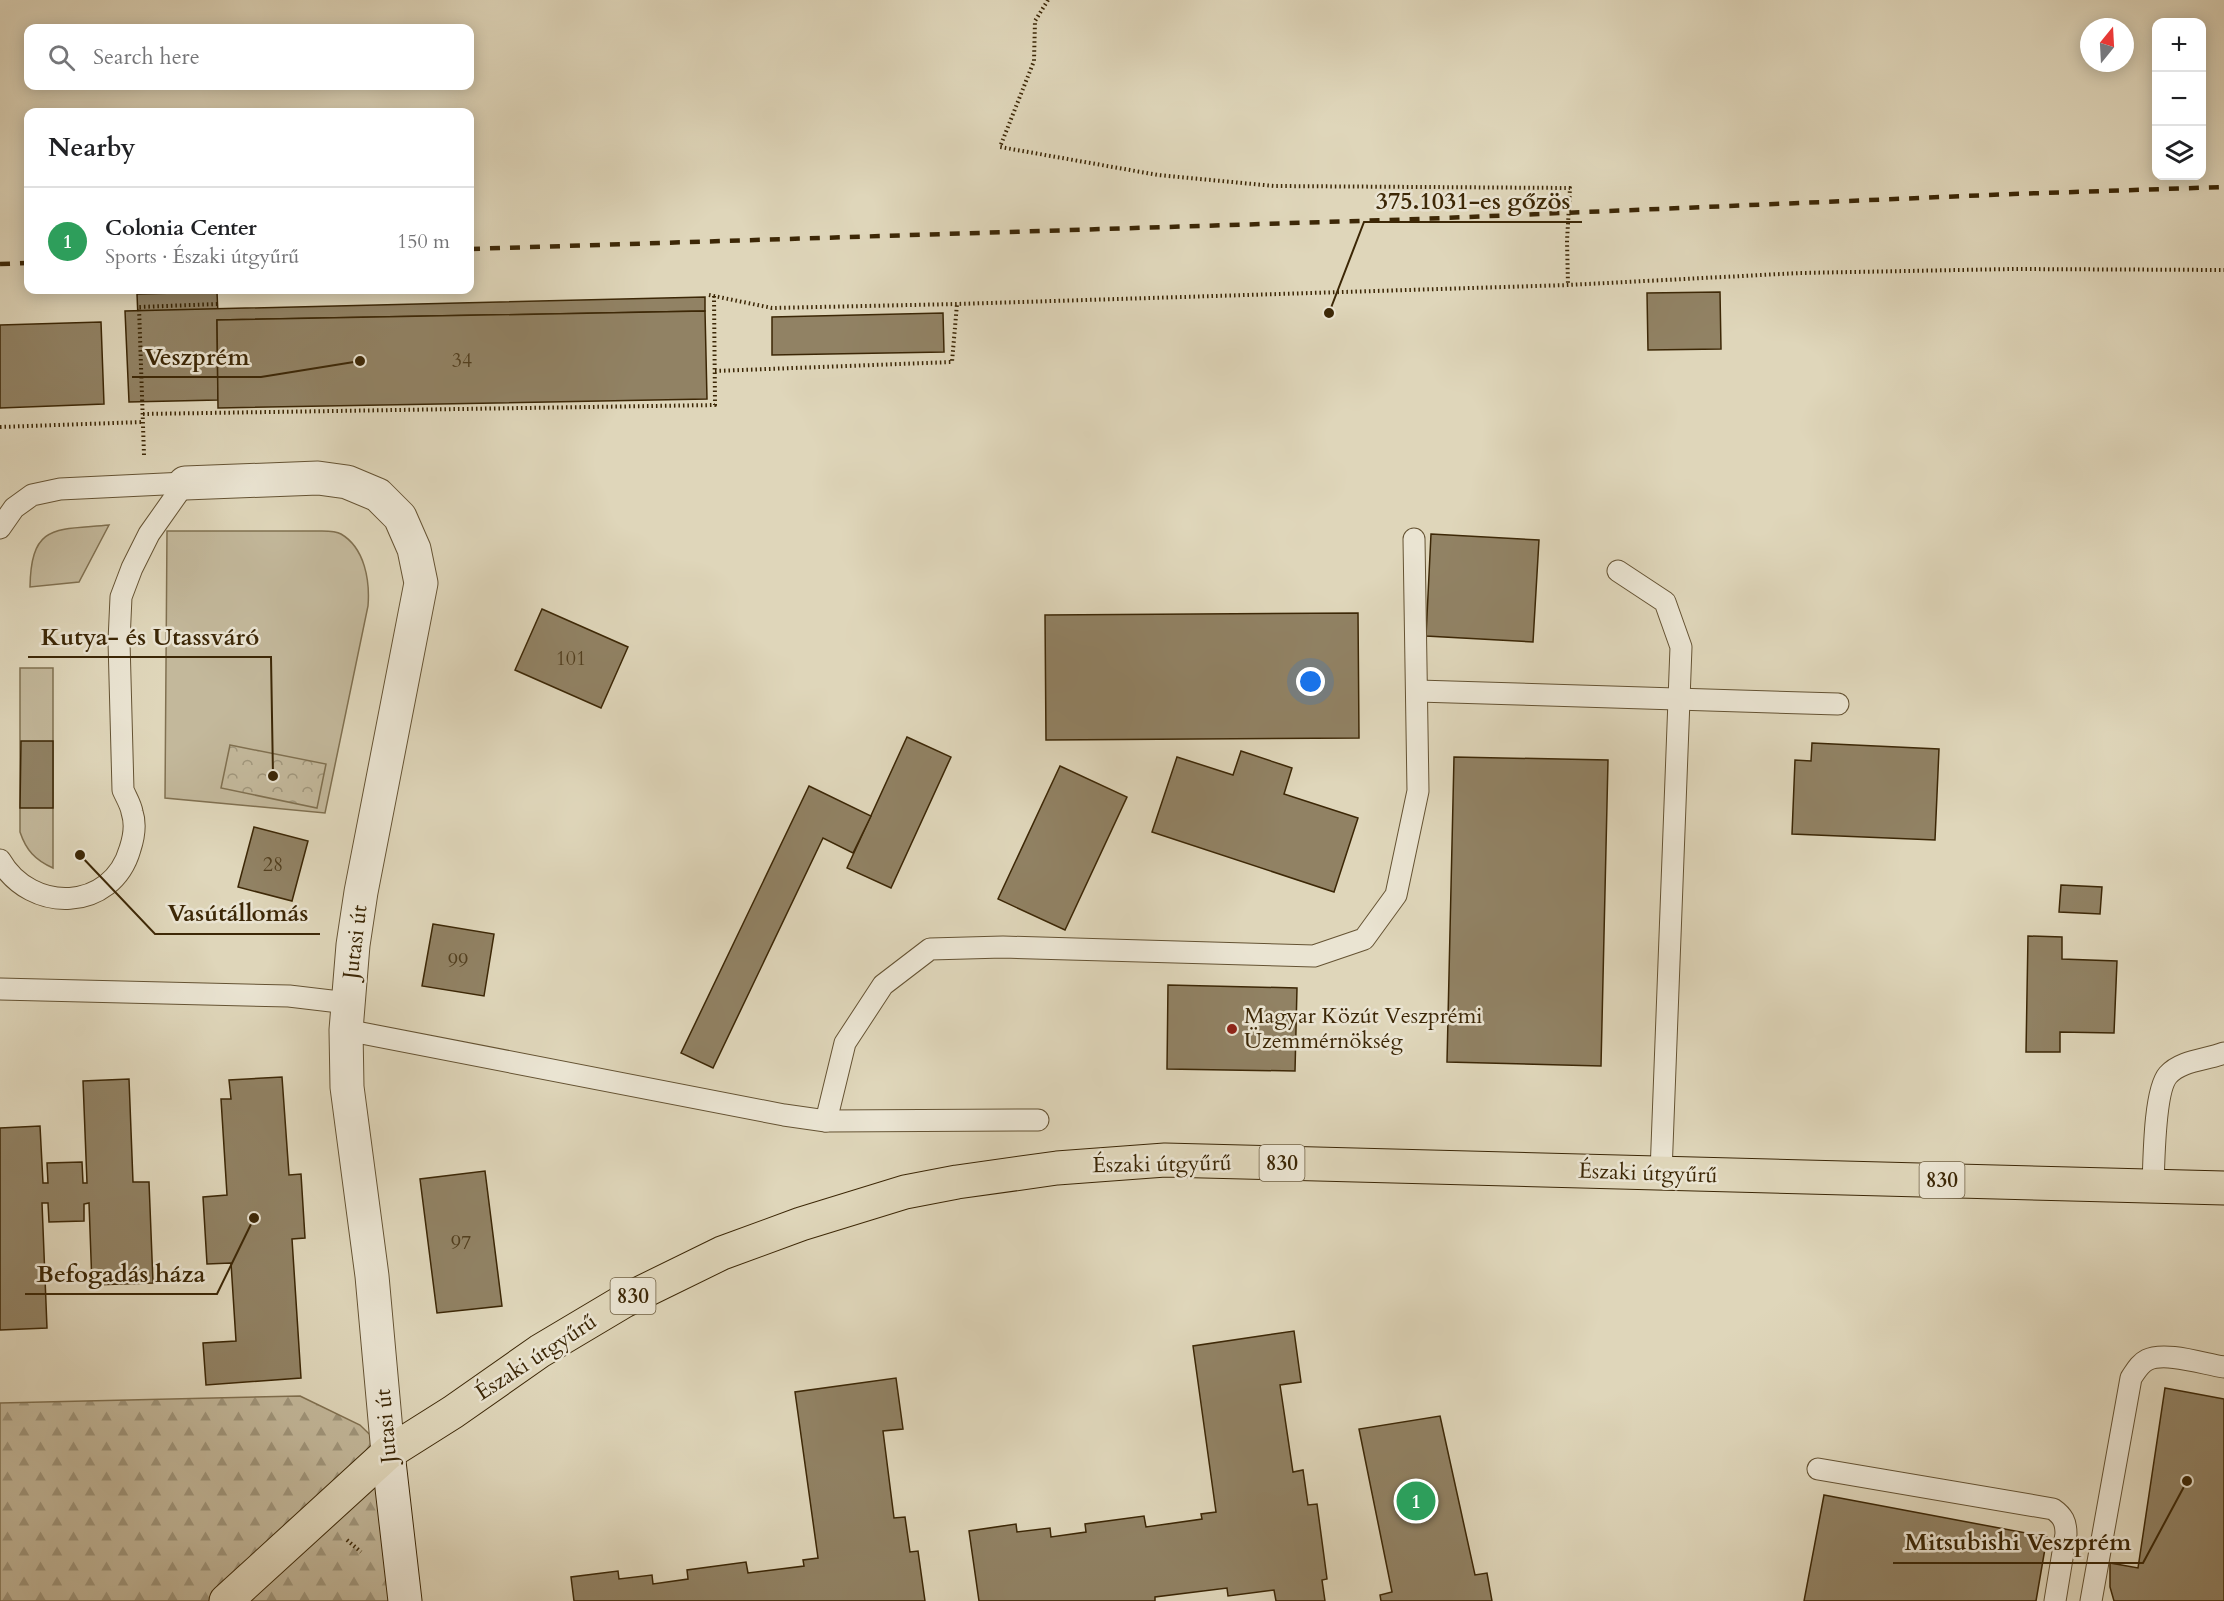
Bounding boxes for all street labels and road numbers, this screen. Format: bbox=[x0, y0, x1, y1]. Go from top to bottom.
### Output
street label: Jutasi út bbox=[335, 903, 374, 984]
road number: 830 bbox=[1260, 1145, 1304, 1181]
street label: Északi útgyűrű bbox=[1092, 1148, 1232, 1180]
street label: Északi útgyűrű bbox=[1578, 1156, 1718, 1190]
road number: 830 bbox=[1920, 1162, 1964, 1198]
road number: 830 bbox=[610, 1278, 656, 1314]
street label: Északi útgyűrű bbox=[469, 1306, 603, 1408]
street label: Jutasi út bbox=[368, 1388, 404, 1467]

